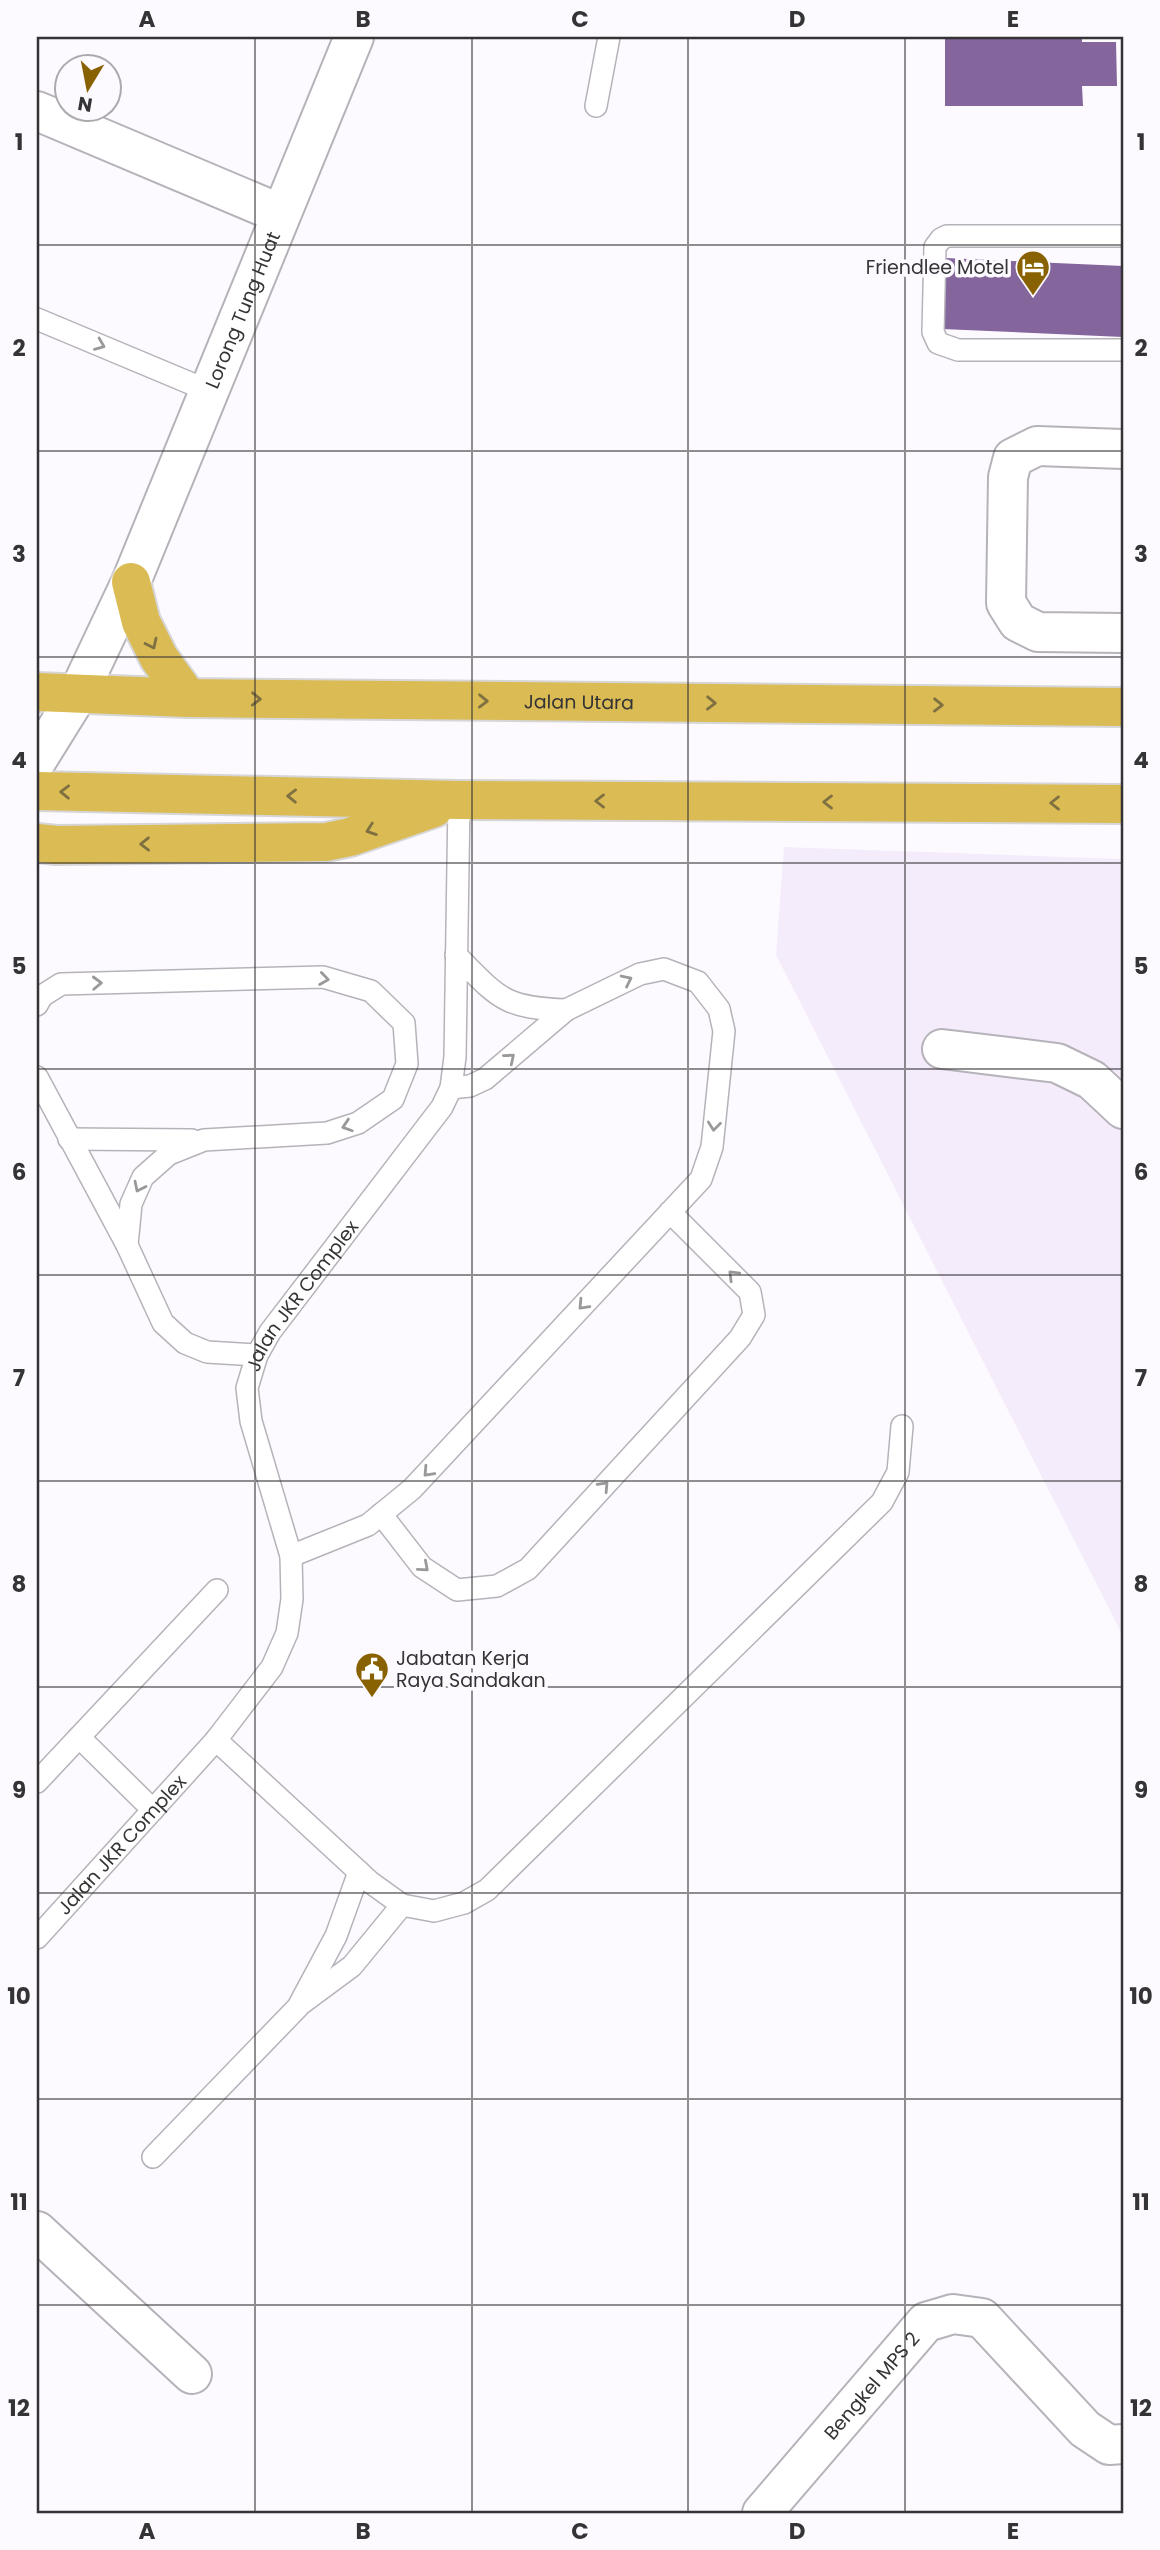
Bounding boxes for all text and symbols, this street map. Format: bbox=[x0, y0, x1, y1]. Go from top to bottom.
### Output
text: A bbox=[139, 3, 156, 35]
text: B bbox=[355, 3, 371, 35]
text: C bbox=[571, 3, 589, 35]
text: D bbox=[789, 3, 805, 35]
text: E bbox=[1007, 3, 1019, 35]
north arrow bbox=[52, 52, 122, 122]
text: N bbox=[76, 90, 95, 119]
text: 1 bbox=[15, 126, 23, 158]
text: 1 bbox=[1137, 126, 1145, 158]
street label: Lorong Tung Huat bbox=[198, 227, 287, 392]
hotel icon: Friendlee Motel bbox=[1014, 248, 1052, 297]
place label: Friendlee Motel bbox=[866, 254, 1009, 281]
text: 2 bbox=[12, 332, 26, 364]
text: 2 bbox=[1134, 332, 1148, 364]
one-way arrow bbox=[93, 337, 105, 351]
text: 3 bbox=[12, 538, 26, 570]
text: 3 bbox=[1134, 538, 1148, 570]
one-way arrow bbox=[143, 637, 157, 649]
street label: Jalan Utara bbox=[524, 688, 634, 716]
one-way arrow bbox=[251, 691, 262, 707]
one-way arrow bbox=[479, 693, 489, 709]
one-way arrow bbox=[706, 695, 717, 711]
one-way arrow bbox=[934, 697, 944, 713]
text: 4 bbox=[11, 744, 27, 776]
text: 4 bbox=[1133, 744, 1149, 776]
one-way arrow bbox=[59, 784, 70, 799]
one-way arrow bbox=[287, 789, 298, 804]
one-way arrow bbox=[594, 793, 605, 809]
one-way arrow bbox=[822, 794, 832, 810]
one-way arrow bbox=[1049, 795, 1060, 811]
one-way arrow bbox=[365, 822, 378, 836]
one-way arrow bbox=[139, 836, 150, 852]
text: 5 bbox=[12, 950, 26, 982]
text: 5 bbox=[1134, 950, 1148, 982]
one-way arrow bbox=[318, 971, 330, 986]
one-way arrow bbox=[620, 975, 632, 989]
one-way arrow bbox=[92, 976, 103, 991]
one-way arrow bbox=[501, 1054, 514, 1066]
one-way arrow bbox=[341, 1118, 353, 1133]
one-way arrow bbox=[707, 1120, 722, 1132]
text: 6 bbox=[12, 1156, 26, 1188]
text: 6 bbox=[1134, 1156, 1148, 1188]
one-way arrow bbox=[133, 1180, 147, 1192]
street label: Jalan JKR Complex bbox=[239, 1214, 365, 1375]
one-way arrow bbox=[728, 1270, 741, 1283]
one-way arrow bbox=[579, 1297, 592, 1310]
text: 7 bbox=[13, 1362, 25, 1394]
text: 7 bbox=[1135, 1362, 1147, 1394]
one-way arrow bbox=[424, 1464, 437, 1477]
one-way arrow bbox=[595, 1481, 608, 1494]
one-way arrow bbox=[416, 1559, 429, 1571]
text: 8 bbox=[12, 1568, 26, 1600]
text: 8 bbox=[1134, 1568, 1148, 1600]
place label: Jabatan Kerja Raya Sandakan bbox=[396, 1645, 546, 1694]
public building icon: Jabatan Kerja Raya Sandakan bbox=[353, 1650, 391, 1699]
street label: Jalan JKR Complex bbox=[51, 1768, 192, 1921]
text: 9 bbox=[12, 1774, 26, 1806]
text: 9 bbox=[1134, 1774, 1148, 1806]
text: 10 bbox=[7, 1980, 31, 2012]
text: 10 bbox=[1129, 1980, 1153, 2012]
text: 11 bbox=[10, 2186, 28, 2218]
text: 11 bbox=[1132, 2186, 1150, 2218]
street label: Bengkel MPS 2 bbox=[817, 2326, 925, 2445]
text: 12 bbox=[8, 2392, 30, 2424]
text: 12 bbox=[1130, 2392, 1152, 2424]
text: A bbox=[139, 2515, 156, 2547]
text: B bbox=[355, 2515, 371, 2547]
text: C bbox=[571, 2515, 589, 2547]
text: D bbox=[789, 2515, 805, 2547]
text: E bbox=[1007, 2515, 1019, 2547]

